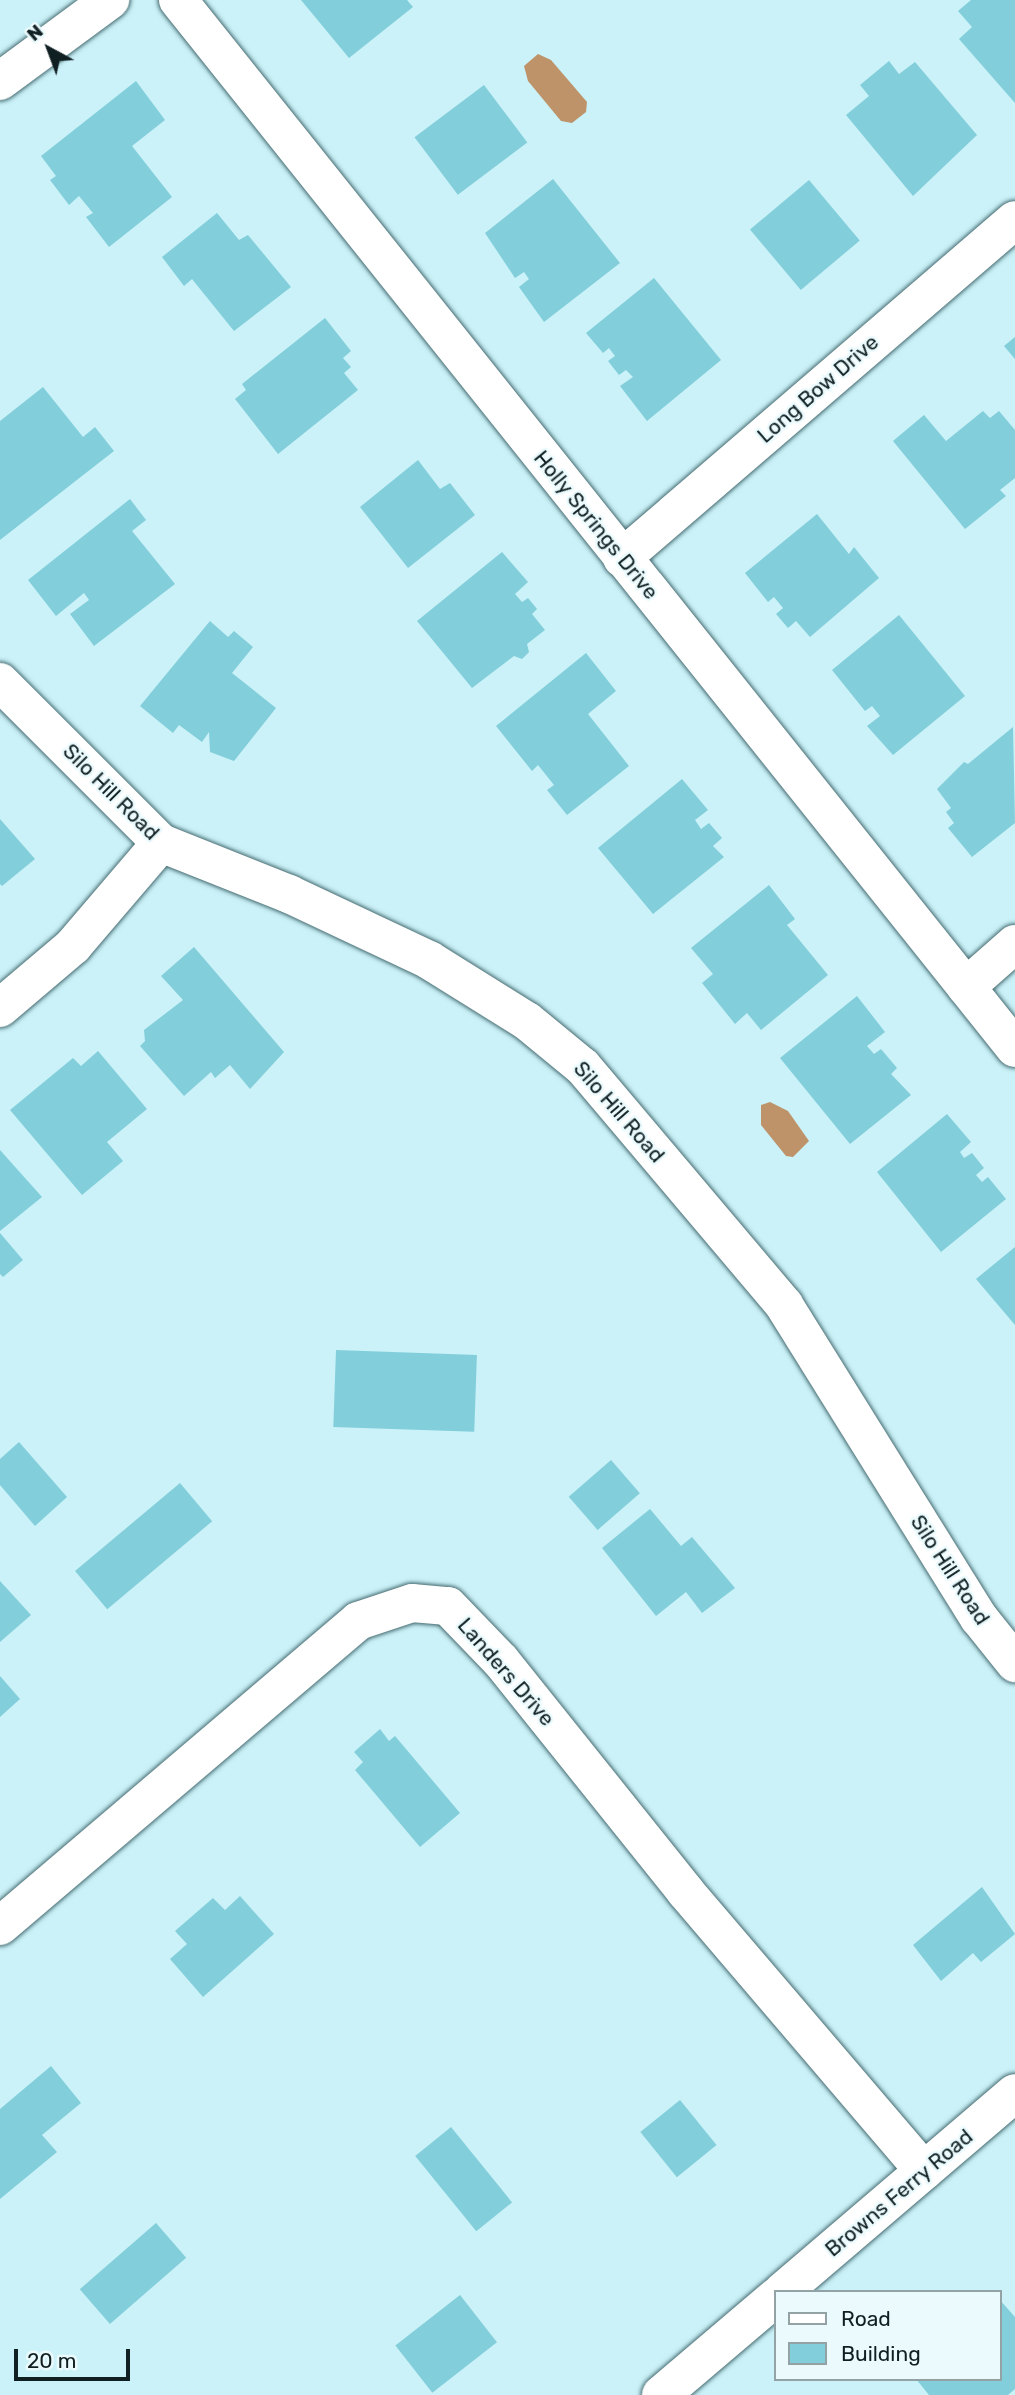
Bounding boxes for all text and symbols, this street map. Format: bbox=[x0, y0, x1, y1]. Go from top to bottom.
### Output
north arrow bbox=[14, 14, 84, 84]
text: N bbox=[22, 20, 48, 46]
street label: Long Bow Drive bbox=[752, 330, 884, 448]
street label: Holly Springs Drive bbox=[528, 445, 664, 605]
street label: Silo Hill Road bbox=[58, 739, 164, 845]
street label: Silo Hill Road bbox=[568, 1056, 670, 1168]
street label: Silo Hill Road bbox=[905, 1510, 995, 1630]
street label: Landers Drive bbox=[452, 1613, 560, 1731]
street label: Browns Ferry Road bbox=[820, 2124, 978, 2262]
legend bbox=[774, 2290, 1001, 2381]
text: Road bbox=[841, 2306, 891, 2331]
scale bar bbox=[18, 2336, 133, 2380]
text: Building bbox=[841, 2341, 921, 2366]
text: 20 m bbox=[27, 2348, 76, 2373]

